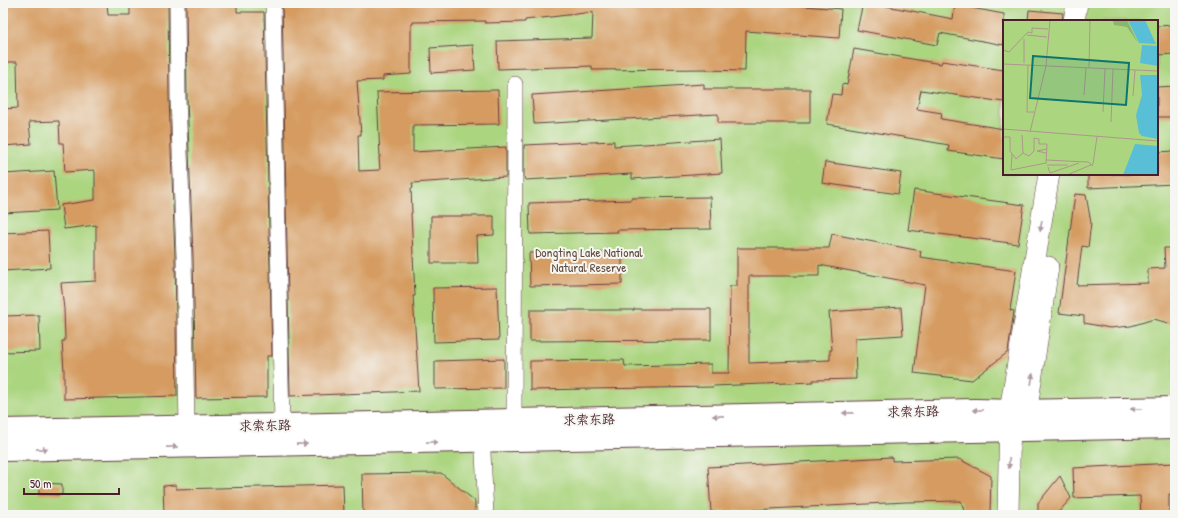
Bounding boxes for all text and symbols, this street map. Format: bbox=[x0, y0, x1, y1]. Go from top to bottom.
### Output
inset map bbox=[1003, 20, 1158, 175]
one-way arrow bbox=[1037, 220, 1043, 232]
park label: Dongting Lake National Natural Reserve bbox=[535, 243, 643, 276]
one-way arrow bbox=[1029, 373, 1035, 385]
street label: 求索东路 bbox=[887, 402, 939, 420]
one-way arrow bbox=[1130, 405, 1142, 412]
one-way arrow bbox=[971, 407, 984, 413]
street label: 求索东路 bbox=[563, 410, 615, 428]
one-way arrow bbox=[841, 410, 854, 416]
one-way arrow bbox=[711, 413, 724, 419]
street label: 求索东路 bbox=[239, 416, 291, 434]
one-way arrow bbox=[426, 439, 439, 445]
one-way arrow bbox=[296, 441, 308, 448]
one-way arrow bbox=[166, 444, 179, 450]
one-way arrow bbox=[36, 446, 48, 453]
one-way arrow bbox=[1006, 457, 1012, 470]
scale bar bbox=[24, 470, 119, 496]
text: 50 m bbox=[30, 475, 51, 492]

